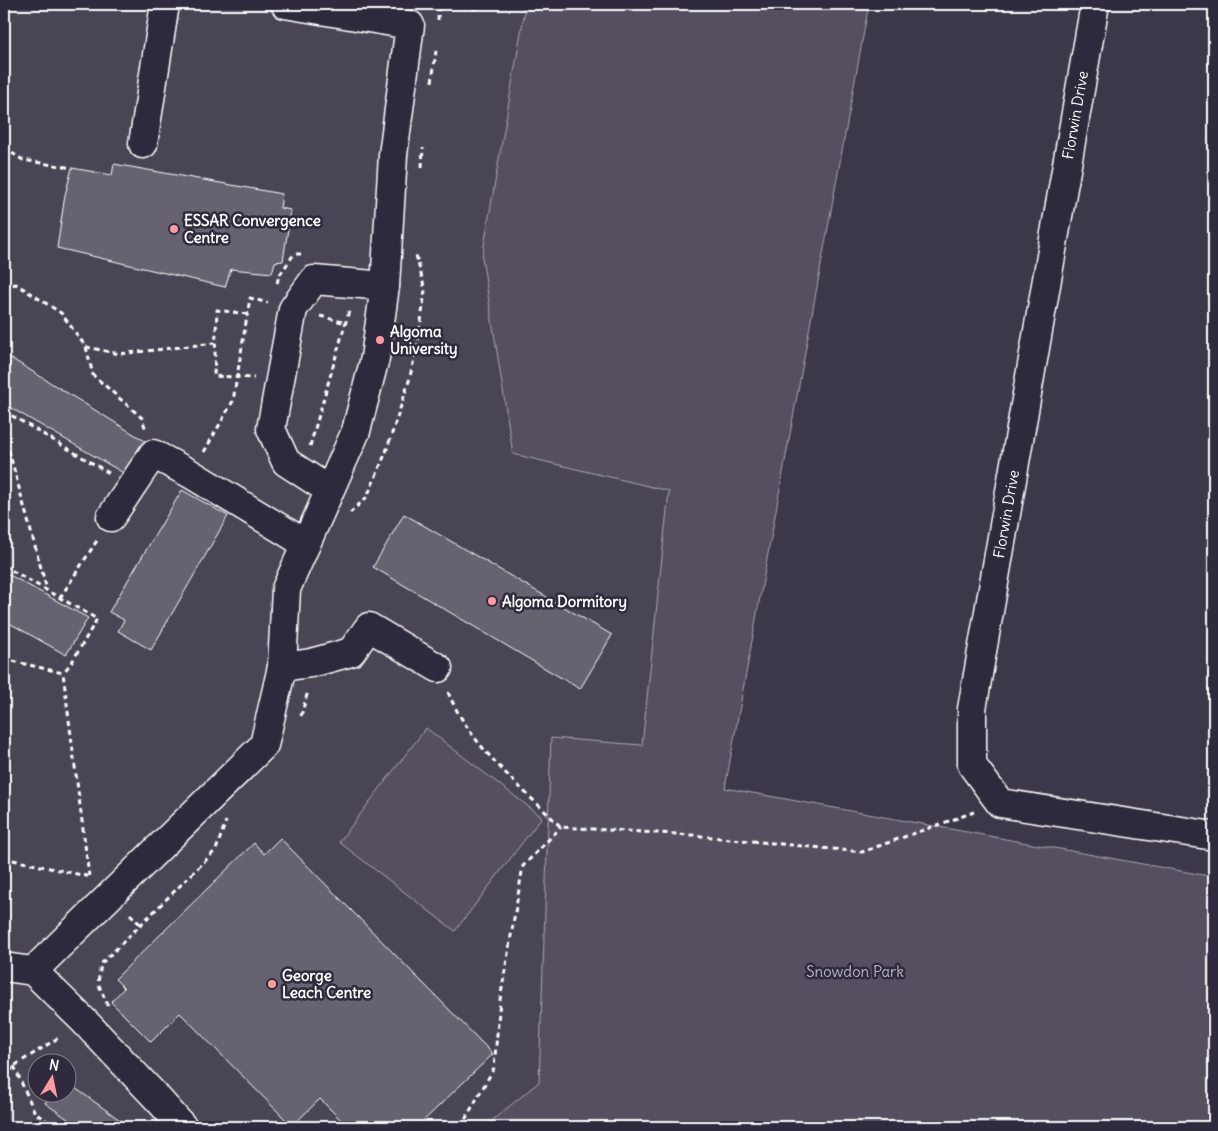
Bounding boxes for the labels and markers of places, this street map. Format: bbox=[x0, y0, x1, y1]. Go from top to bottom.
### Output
place label: ESSAR Convergence Centre bbox=[184, 211, 321, 247]
marker: ESSAR Convergence Centre bbox=[168, 223, 180, 235]
place label: Algoma University bbox=[390, 322, 457, 359]
marker: Algoma University bbox=[374, 334, 386, 346]
place label: Algoma Dormitory bbox=[502, 592, 627, 612]
marker: Algoma Dormitory bbox=[486, 595, 498, 607]
place label: George Leach Centre bbox=[282, 966, 371, 1002]
marker: George Leach Centre bbox=[266, 978, 278, 990]

